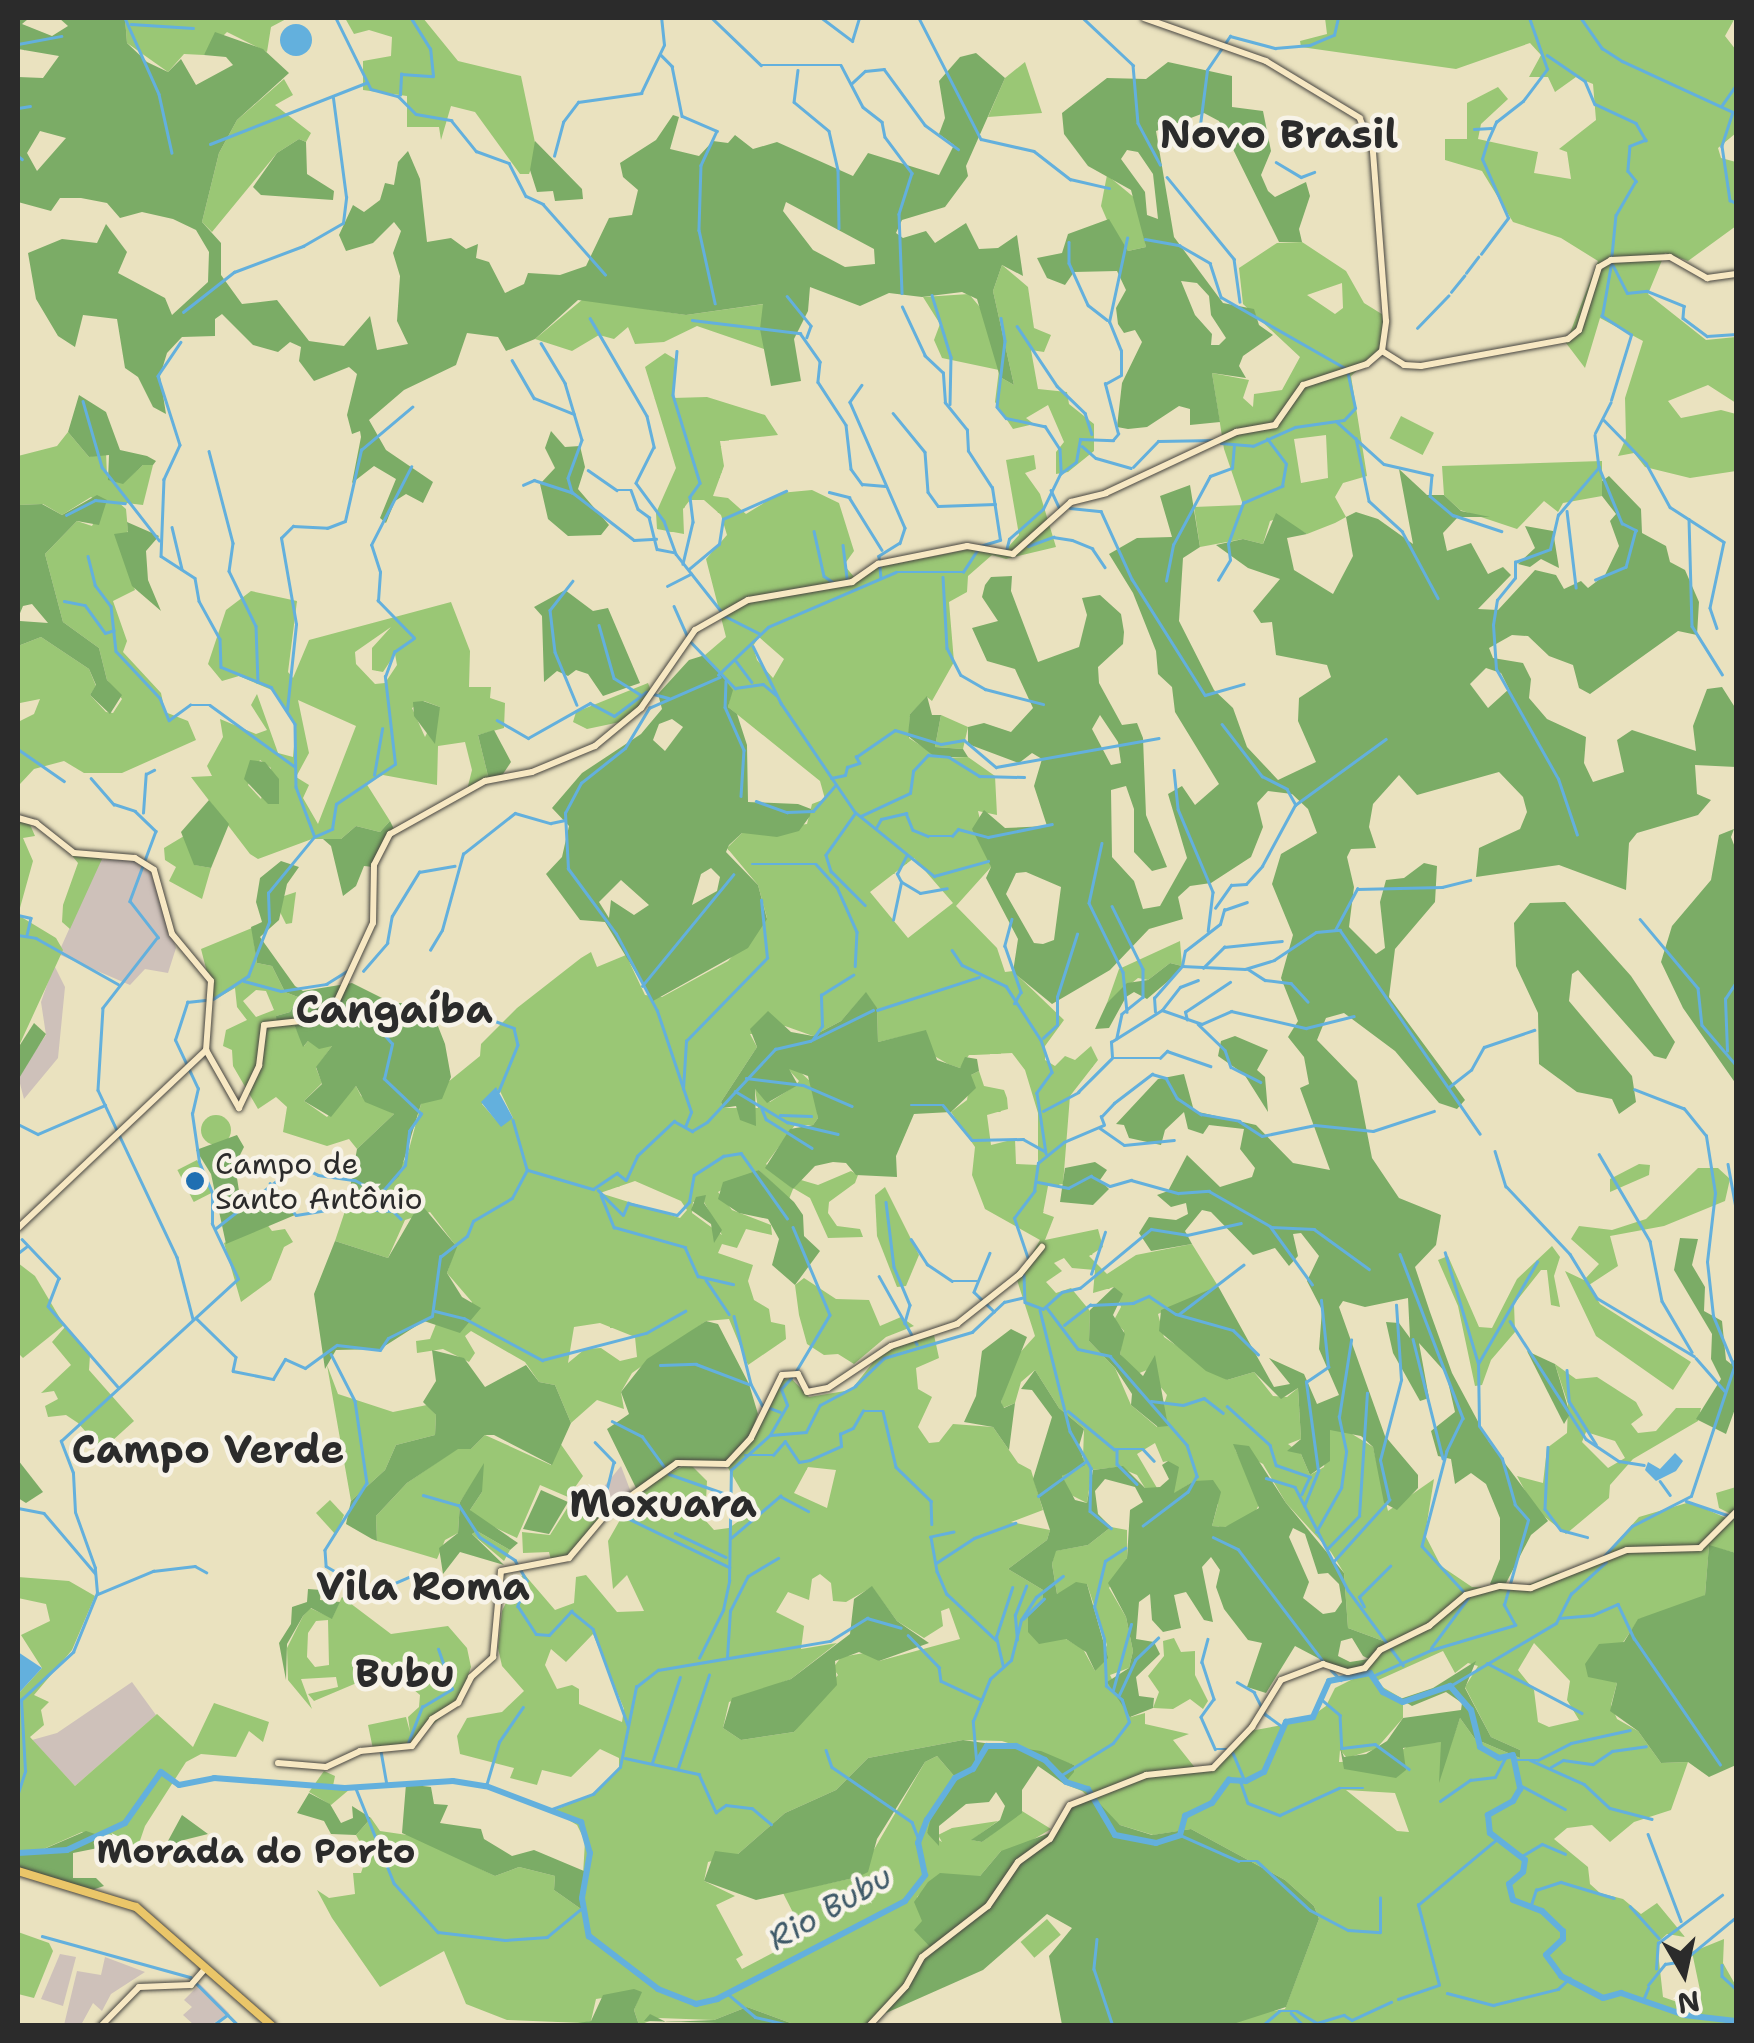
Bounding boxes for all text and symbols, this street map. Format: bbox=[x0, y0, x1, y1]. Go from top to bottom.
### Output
district label: Novo Brasil bbox=[1160, 110, 1398, 158]
district label: Cangaíba bbox=[295, 985, 493, 1033]
place label: Campo de Santo Antônio bbox=[215, 1146, 423, 1216]
marker: Campo de Santo Antônio bbox=[184, 1170, 206, 1192]
district label: Campo Verde bbox=[72, 1425, 344, 1473]
district label: Moxuara bbox=[569, 1479, 757, 1527]
district label: Vila Roma bbox=[316, 1562, 530, 1610]
district label: Bubu bbox=[355, 1649, 455, 1697]
district label: Morada do Porto bbox=[97, 1830, 415, 1872]
water label: Rio Bubu bbox=[761, 1857, 899, 1959]
north arrow bbox=[1634, 1923, 1734, 2023]
text: N bbox=[1675, 1982, 1703, 2023]

